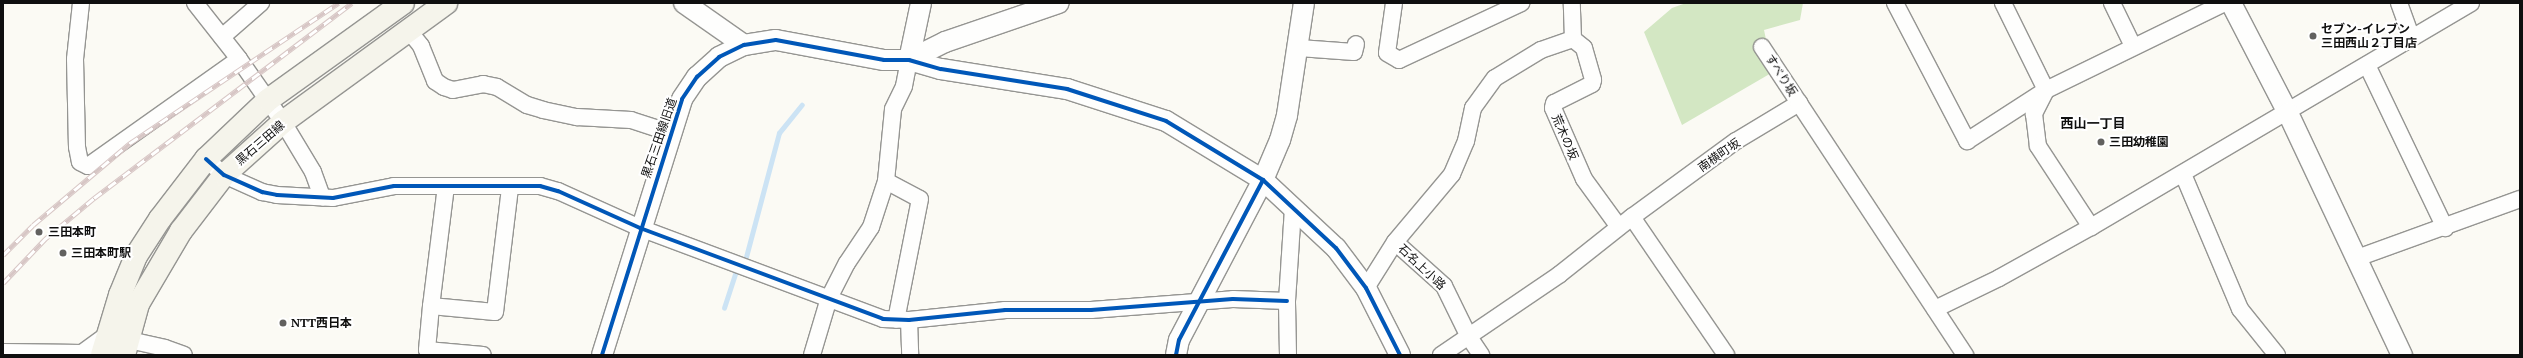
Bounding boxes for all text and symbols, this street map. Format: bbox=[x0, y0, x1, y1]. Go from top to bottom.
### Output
place label: セブン-イレブン 三田西山２丁目店 bbox=[2321, 22, 2417, 50]
marker: セブン-イレブン 三田西山２丁目店 bbox=[2308, 31, 2318, 41]
street label: すべり坂 bbox=[1762, 51, 1800, 99]
street label: 黒石三田線旧道 bbox=[639, 96, 679, 180]
street label: 荒木の坂 bbox=[1549, 112, 1581, 162]
district label: 西山一丁目 bbox=[2061, 115, 2125, 131]
street label: 黒石三田線 bbox=[233, 118, 287, 168]
street label: 南横町坂 bbox=[1695, 135, 1743, 175]
place label: 三田幼稚園 bbox=[2109, 135, 2169, 149]
marker: 三田幼稚園 bbox=[2096, 137, 2106, 147]
place label: 三田本町 bbox=[48, 225, 96, 239]
marker: 三田本町 bbox=[33, 226, 45, 238]
street label: 石名上小路 bbox=[1395, 241, 1449, 293]
place label: 三田本町駅 bbox=[71, 246, 131, 260]
marker: 三田本町駅 bbox=[58, 248, 68, 258]
place label: NTT西日本 bbox=[291, 316, 352, 330]
marker: NTT西日本 bbox=[278, 318, 288, 328]

